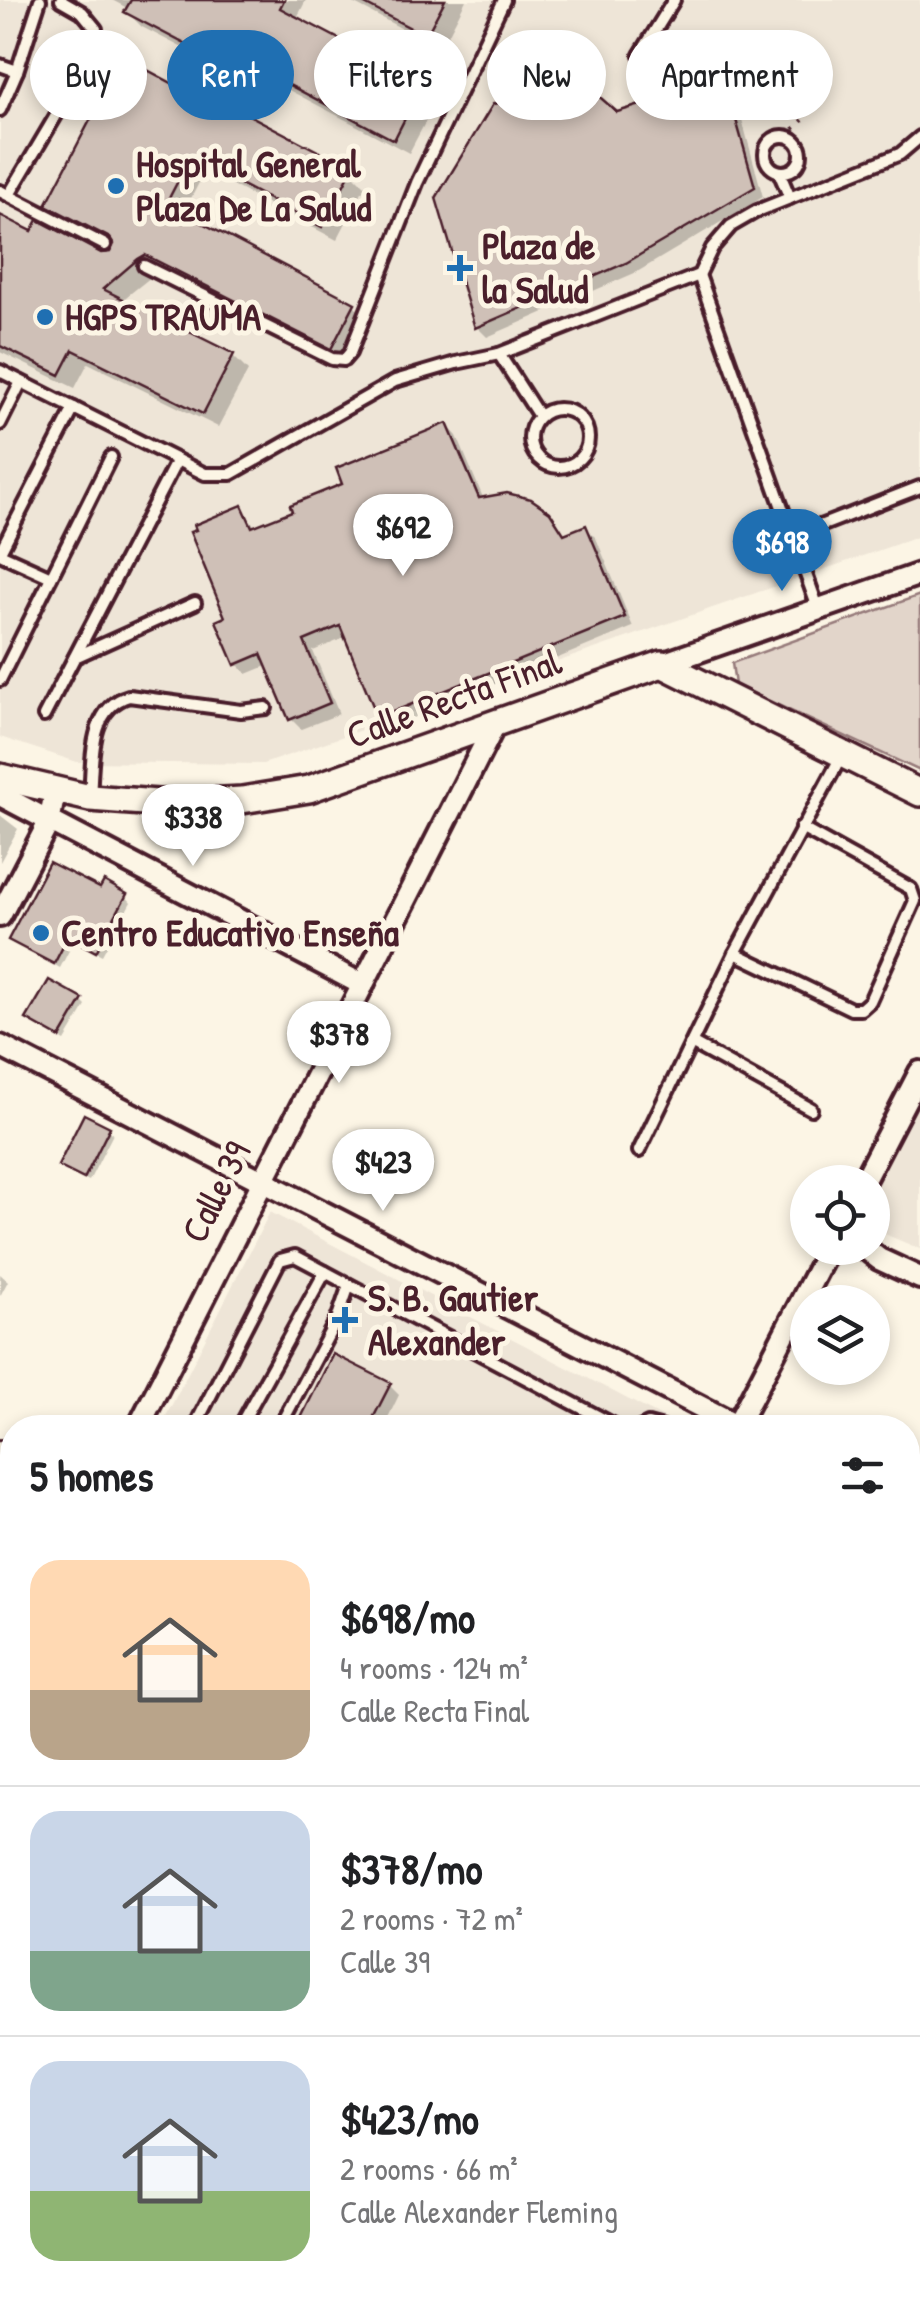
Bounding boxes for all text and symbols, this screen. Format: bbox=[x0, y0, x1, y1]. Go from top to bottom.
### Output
chip: Buy bbox=[30, 30, 147, 120]
chip: Rent bbox=[167, 30, 294, 120]
chip: Filters bbox=[314, 30, 467, 120]
chip: New bbox=[487, 30, 606, 120]
chip: Apartment bbox=[626, 30, 833, 120]
place label: Hospital General Plaza De La Salud bbox=[136, 137, 372, 233]
marker: Hospital General Plaza De La Salud bbox=[105, 175, 127, 197]
place label: Plaza de la Salud bbox=[482, 219, 595, 315]
marker: Plaza de la Salud bbox=[447, 255, 473, 281]
place label: HGPS TRAUMA bbox=[65, 290, 262, 342]
marker: HGPS TRAUMA bbox=[34, 306, 56, 328]
pin: $692 bbox=[344, 494, 462, 579]
text: $692 bbox=[375, 505, 431, 548]
pin: $698 bbox=[723, 509, 841, 594]
text: $698 bbox=[755, 520, 809, 563]
street label: Calle Recta Final bbox=[339, 634, 569, 760]
pin: $338 bbox=[134, 784, 252, 869]
text: $338 bbox=[164, 795, 222, 838]
place label: Centro Educativo Enseña bbox=[61, 906, 399, 958]
marker: Centro Educativo Enseña bbox=[30, 922, 52, 944]
pin: $378 bbox=[280, 1001, 398, 1086]
text: $378 bbox=[309, 1012, 369, 1055]
pin: $423 bbox=[324, 1129, 442, 1214]
street label: Calle 39 bbox=[168, 1132, 263, 1251]
text: $423 bbox=[354, 1140, 412, 1183]
map controls bbox=[790, 1165, 890, 1385]
button: locate bbox=[790, 1165, 890, 1265]
place label: S. B. Gautier Alexander bbox=[368, 1271, 538, 1367]
button: layers bbox=[790, 1285, 890, 1385]
marker: S. B. Gautier Alexander bbox=[332, 1307, 358, 1333]
text: 5 homes bbox=[30, 1447, 153, 1504]
icon: filters bbox=[835, 1448, 890, 1503]
text: $698/mo bbox=[340, 1589, 475, 1646]
icon: home bbox=[110, 1600, 230, 1720]
text: 4 rooms · 124 m² bbox=[340, 1646, 528, 1689]
text: Calle Recta Final bbox=[340, 1689, 529, 1732]
text: $378/mo bbox=[340, 1840, 482, 1897]
icon: home bbox=[110, 1851, 230, 1971]
text: 2 rooms · 72 m² bbox=[340, 1897, 523, 1940]
text: Calle 39 bbox=[340, 1940, 430, 1983]
text: $423/mo bbox=[340, 2090, 479, 2147]
icon: home bbox=[110, 2101, 230, 2221]
text: 2 rooms · 66 m² bbox=[340, 2147, 518, 2190]
text: Calle Alexander Fleming bbox=[340, 2190, 618, 2233]

